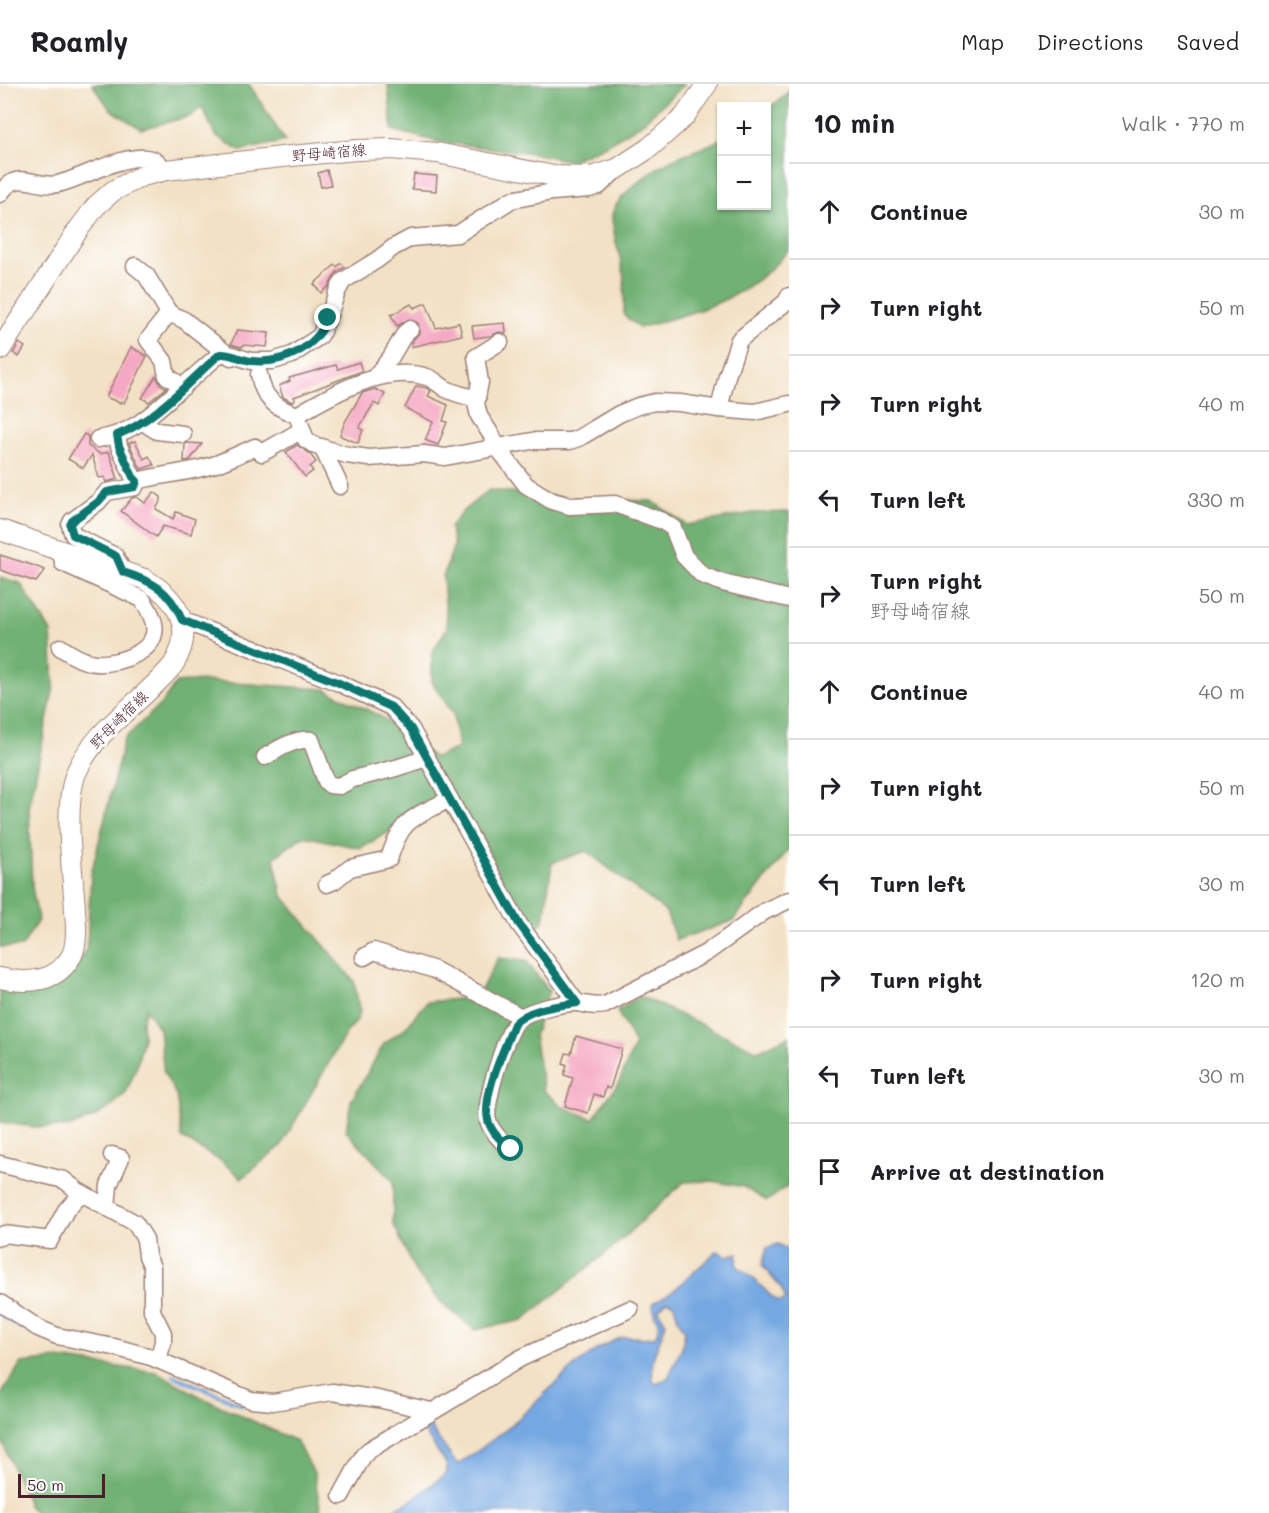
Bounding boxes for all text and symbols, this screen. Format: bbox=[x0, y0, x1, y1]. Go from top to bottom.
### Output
text: Roamly bbox=[30, 23, 129, 59]
text: Map bbox=[961, 28, 1004, 55]
text: Directions bbox=[1037, 28, 1144, 55]
text: Saved bbox=[1177, 28, 1239, 55]
map controls bbox=[717, 102, 771, 210]
button: + bbox=[717, 102, 771, 156]
text: 10 min bbox=[813, 106, 895, 140]
text: Walk · 770 m bbox=[1121, 110, 1245, 136]
street label: 野母崎宿線 bbox=[291, 139, 367, 165]
button: − bbox=[717, 156, 771, 210]
icon: ahead bbox=[813, 195, 846, 228]
text: Continue bbox=[870, 197, 968, 226]
text: 30 m bbox=[1199, 198, 1245, 224]
icon: right bbox=[813, 291, 846, 324]
text: Turn right bbox=[870, 293, 982, 322]
text: 50 m bbox=[1199, 294, 1245, 320]
route end bbox=[314, 304, 340, 330]
icon: right bbox=[813, 387, 846, 420]
text: Turn right bbox=[870, 389, 982, 418]
text: 40 m bbox=[1199, 390, 1245, 416]
icon: left bbox=[813, 483, 846, 516]
text: Turn left bbox=[870, 485, 966, 514]
text: 330 m bbox=[1187, 486, 1245, 512]
text: Turn right bbox=[870, 566, 982, 595]
icon: right bbox=[813, 579, 846, 612]
text: 50 m bbox=[1199, 582, 1245, 608]
text: 野母崎宿線 bbox=[870, 597, 970, 623]
icon: ahead bbox=[813, 675, 846, 708]
text: Continue bbox=[870, 677, 968, 706]
text: 40 m bbox=[1199, 678, 1245, 704]
street label: 野母崎宿線 bbox=[85, 686, 152, 753]
icon: right bbox=[813, 771, 846, 804]
text: Turn right bbox=[870, 773, 982, 802]
text: 50 m bbox=[1199, 774, 1245, 800]
icon: left bbox=[813, 867, 846, 900]
text: Turn left bbox=[870, 869, 966, 898]
text: 30 m bbox=[1199, 870, 1245, 896]
icon: right bbox=[813, 963, 846, 996]
text: Turn right bbox=[870, 965, 982, 994]
text: 120 m bbox=[1190, 966, 1245, 992]
icon: left bbox=[813, 1059, 846, 1092]
text: Turn left bbox=[870, 1061, 966, 1090]
text: 30 m bbox=[1199, 1062, 1245, 1088]
route start bbox=[497, 1135, 523, 1161]
icon: arrive bbox=[813, 1155, 846, 1188]
text: Arrive at destination bbox=[870, 1157, 1105, 1186]
scale bar bbox=[18, 1471, 105, 1498]
text: 50 m bbox=[27, 1474, 64, 1495]

